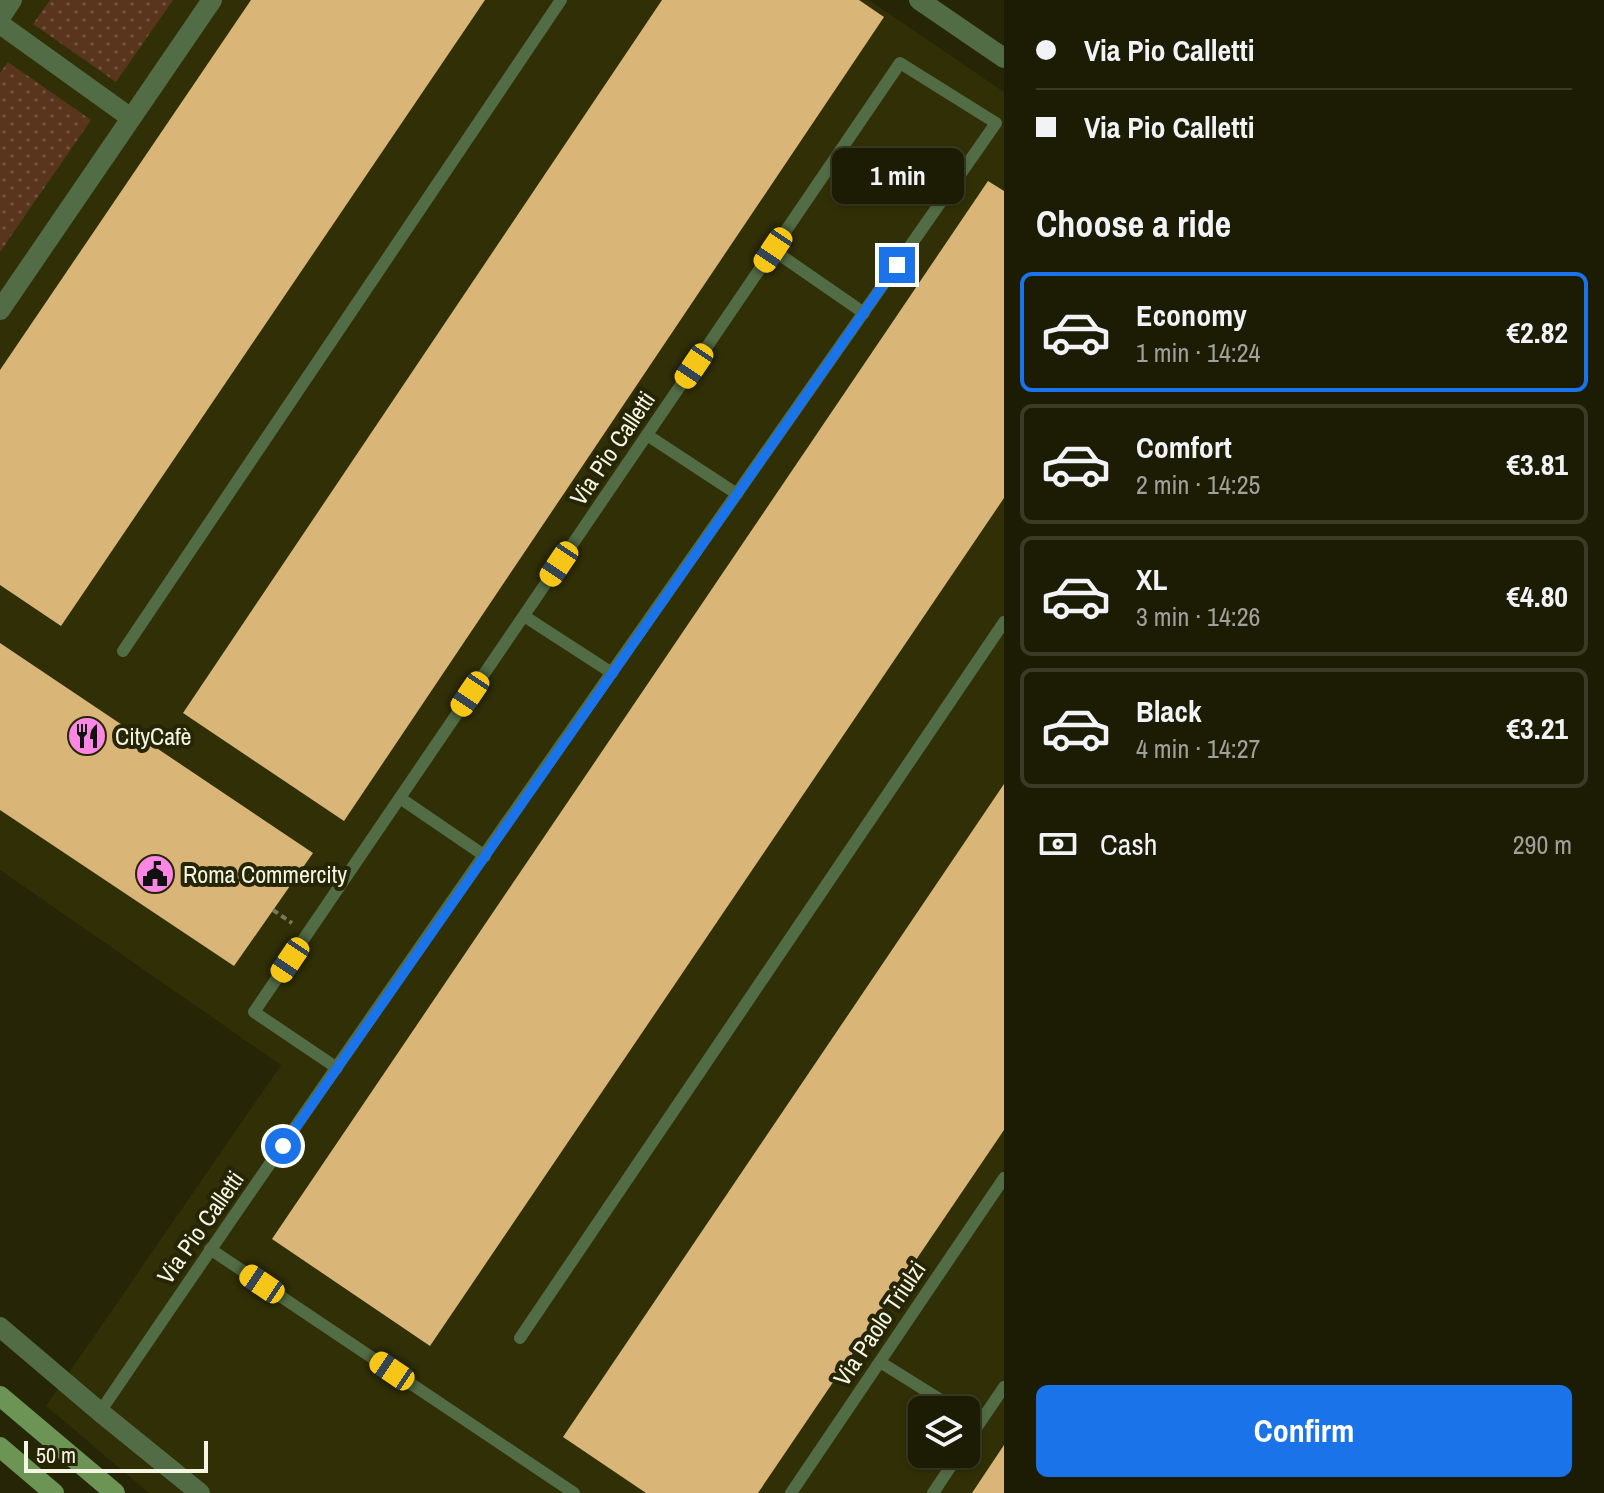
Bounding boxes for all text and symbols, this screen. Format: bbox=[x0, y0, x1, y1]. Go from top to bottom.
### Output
text: Via Pio Calletti bbox=[1084, 30, 1255, 70]
text: Via Pio Calletti bbox=[1084, 107, 1255, 147]
callout: 1 min bbox=[831, 149, 963, 205]
text: 1 min bbox=[870, 158, 926, 193]
text: Choose a ride bbox=[1036, 200, 1231, 248]
car bbox=[750, 223, 796, 277]
route end bbox=[879, 247, 915, 283]
text: Economy bbox=[1136, 295, 1247, 335]
icon: car bbox=[1040, 296, 1112, 368]
text: €2.82 bbox=[1506, 312, 1568, 352]
text: 1 min · 14:24 bbox=[1136, 335, 1260, 370]
car bbox=[671, 339, 717, 393]
street label: Via Pio Calletti bbox=[562, 385, 662, 511]
text: Comfort bbox=[1136, 427, 1232, 467]
icon: car bbox=[1040, 428, 1112, 500]
text: €3.81 bbox=[1506, 444, 1568, 484]
text: 2 min · 14:25 bbox=[1136, 467, 1260, 502]
car bbox=[536, 537, 582, 591]
text: XL bbox=[1136, 559, 1167, 599]
icon: car bbox=[1040, 560, 1112, 632]
text: €4.80 bbox=[1506, 576, 1568, 616]
text: 3 min · 14:26 bbox=[1136, 599, 1260, 634]
car bbox=[447, 667, 493, 721]
text: Black bbox=[1136, 691, 1202, 731]
icon: car bbox=[1040, 692, 1112, 764]
text: €3.21 bbox=[1506, 708, 1568, 748]
restaurant icon: CityCafè bbox=[66, 715, 108, 757]
place label: CityCafè bbox=[115, 720, 192, 752]
text: 4 min · 14:27 bbox=[1136, 731, 1260, 766]
icon: cash bbox=[1036, 822, 1080, 866]
text: Cash bbox=[1100, 824, 1157, 864]
text: 290 m bbox=[1513, 827, 1572, 862]
public building icon: Roma Commercity bbox=[134, 853, 176, 895]
place label: Roma Commercity bbox=[183, 858, 347, 890]
car bbox=[267, 933, 313, 987]
route start bbox=[265, 1128, 301, 1164]
street label: Via Pio Calletti bbox=[149, 1164, 251, 1290]
street label: Via Paolo Triulzi bbox=[825, 1254, 933, 1392]
car bbox=[235, 1261, 289, 1307]
car bbox=[365, 1348, 419, 1394]
button: Confirm bbox=[1036, 1385, 1572, 1477]
map controls bbox=[908, 1396, 980, 1468]
button: layers bbox=[908, 1396, 980, 1468]
scale bar bbox=[24, 1437, 208, 1473]
text: 50 m bbox=[36, 1440, 76, 1470]

